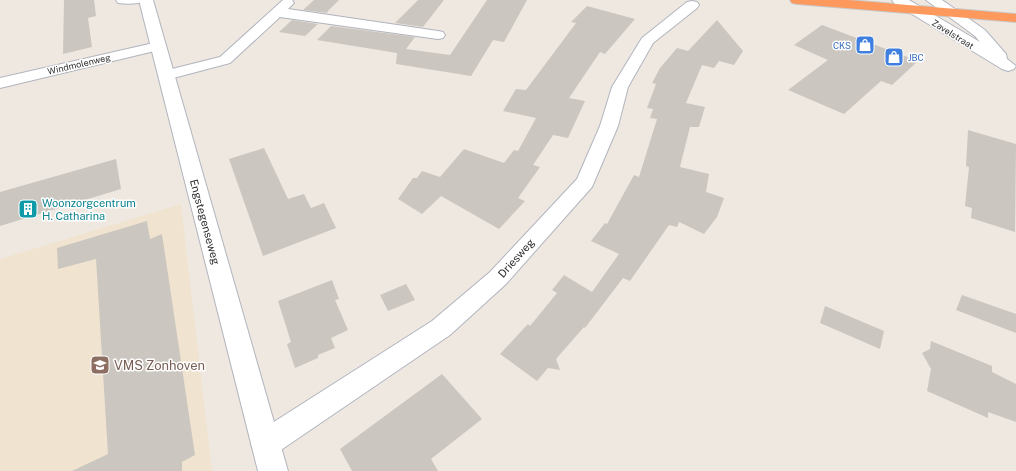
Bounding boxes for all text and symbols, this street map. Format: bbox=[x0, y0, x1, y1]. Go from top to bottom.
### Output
street label: Zavelstraat bbox=[930, 17, 976, 51]
shop icon: CKS bbox=[854, 34, 876, 56]
place label: CKS bbox=[833, 40, 851, 51]
shop icon: JBC bbox=[883, 46, 905, 68]
street label: Windmolenweg bbox=[46, 51, 112, 77]
place label: JBC bbox=[908, 52, 924, 63]
street label: Engstegenseweg bbox=[188, 178, 222, 266]
place label: Woonzorgcentrum H. Catharina bbox=[42, 197, 136, 222]
building icon: Woonzorgcentrum H. Catharina bbox=[17, 198, 39, 220]
street label: Driesweg bbox=[496, 236, 537, 280]
school or university icon: VMS Zonhoven bbox=[89, 354, 111, 376]
place label: VMS Zonhoven bbox=[114, 358, 205, 373]

